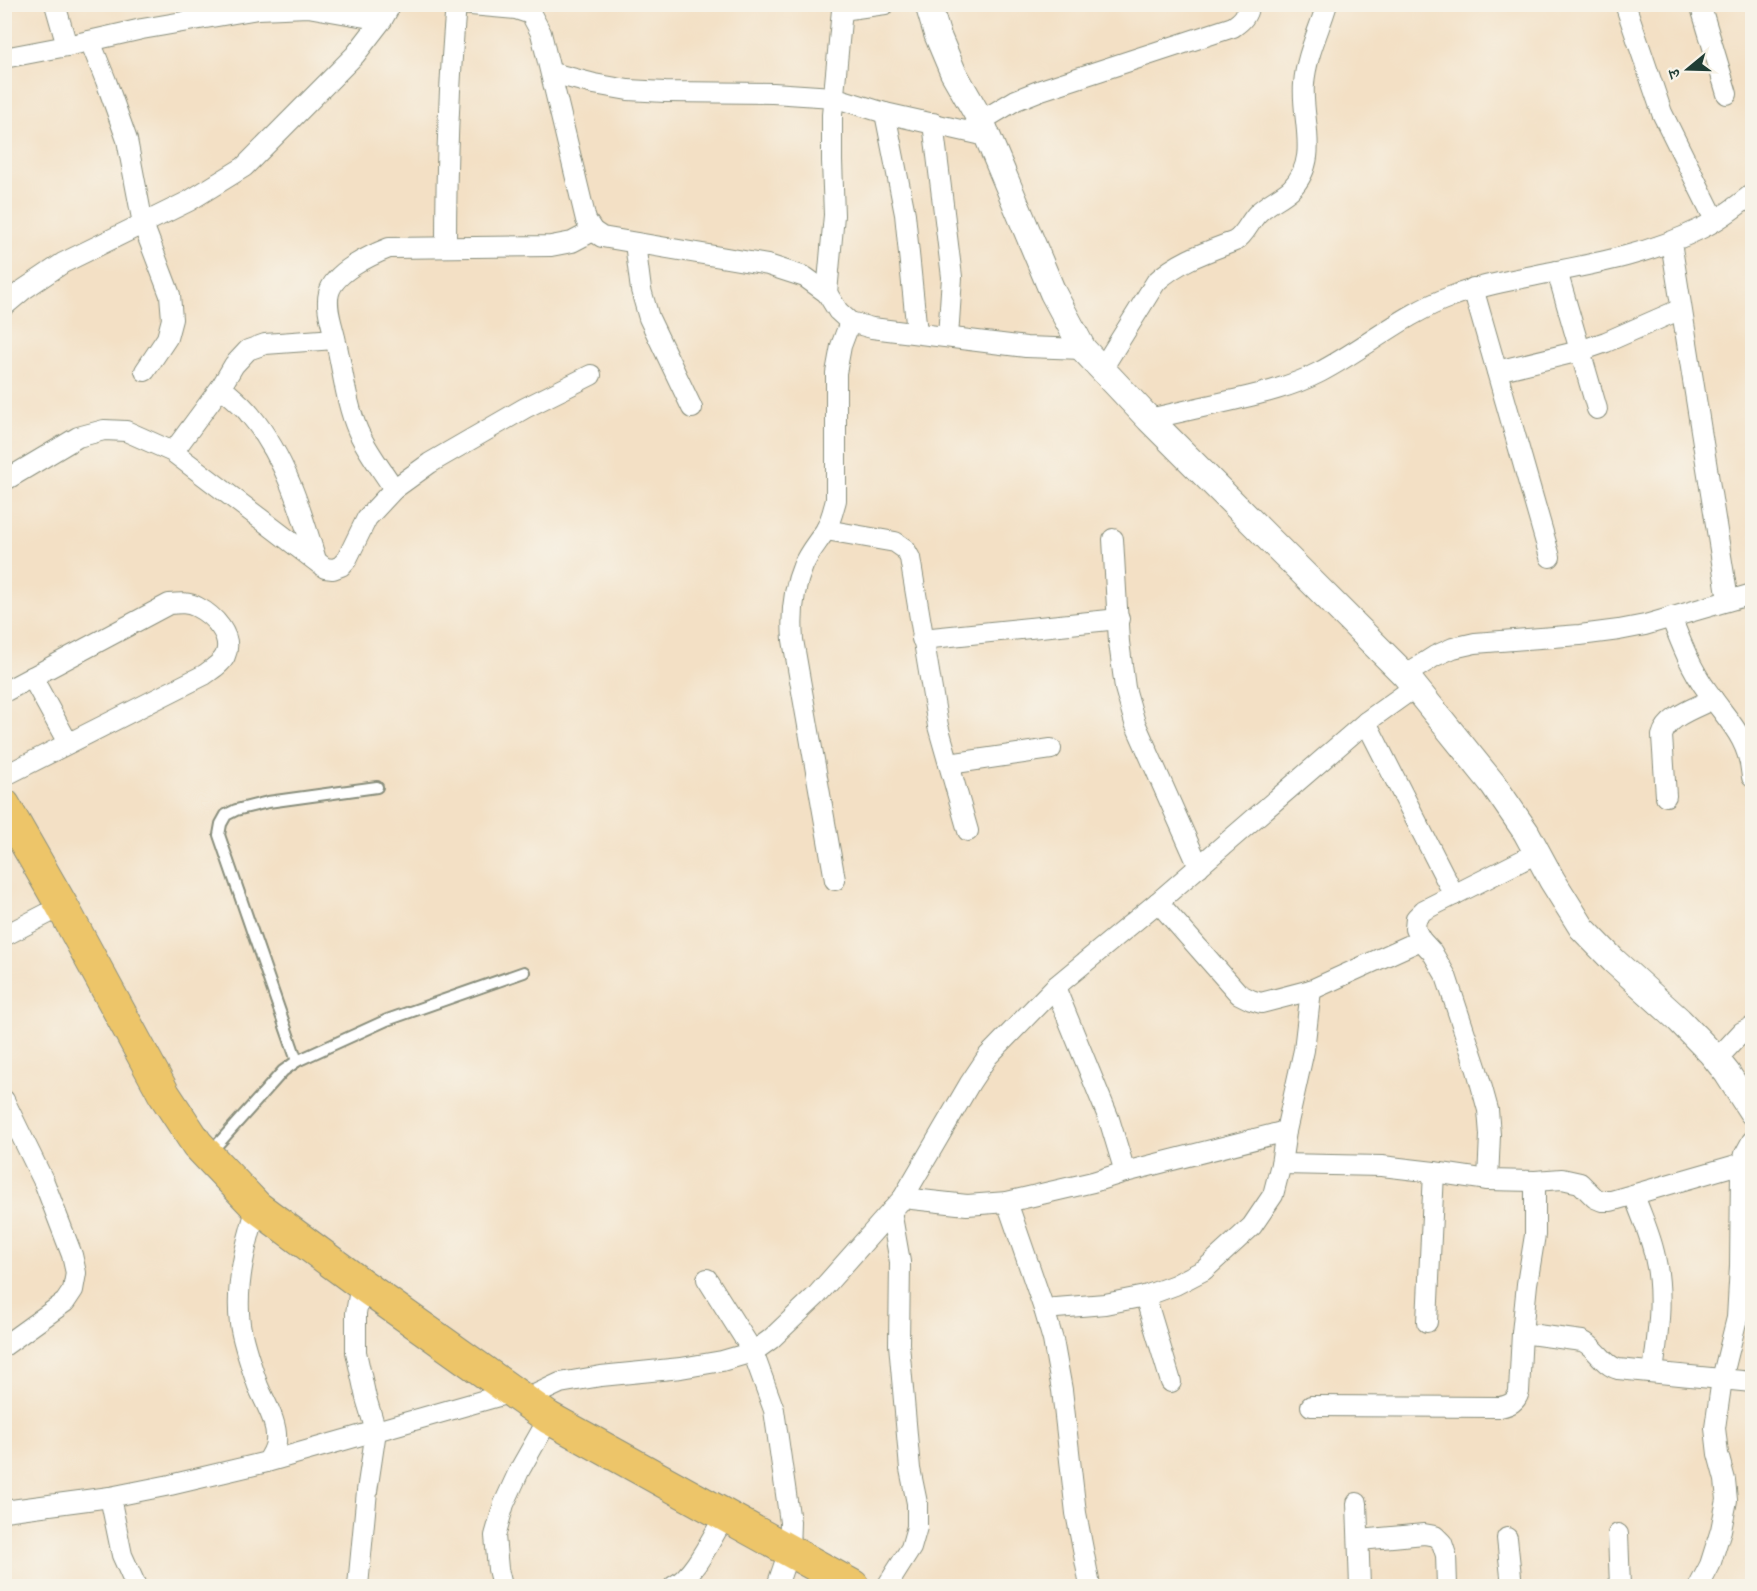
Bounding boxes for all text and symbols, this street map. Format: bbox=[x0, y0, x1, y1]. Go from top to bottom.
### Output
north arrow bbox=[1658, 39, 1718, 99]
text: उ bbox=[1663, 65, 1685, 82]

